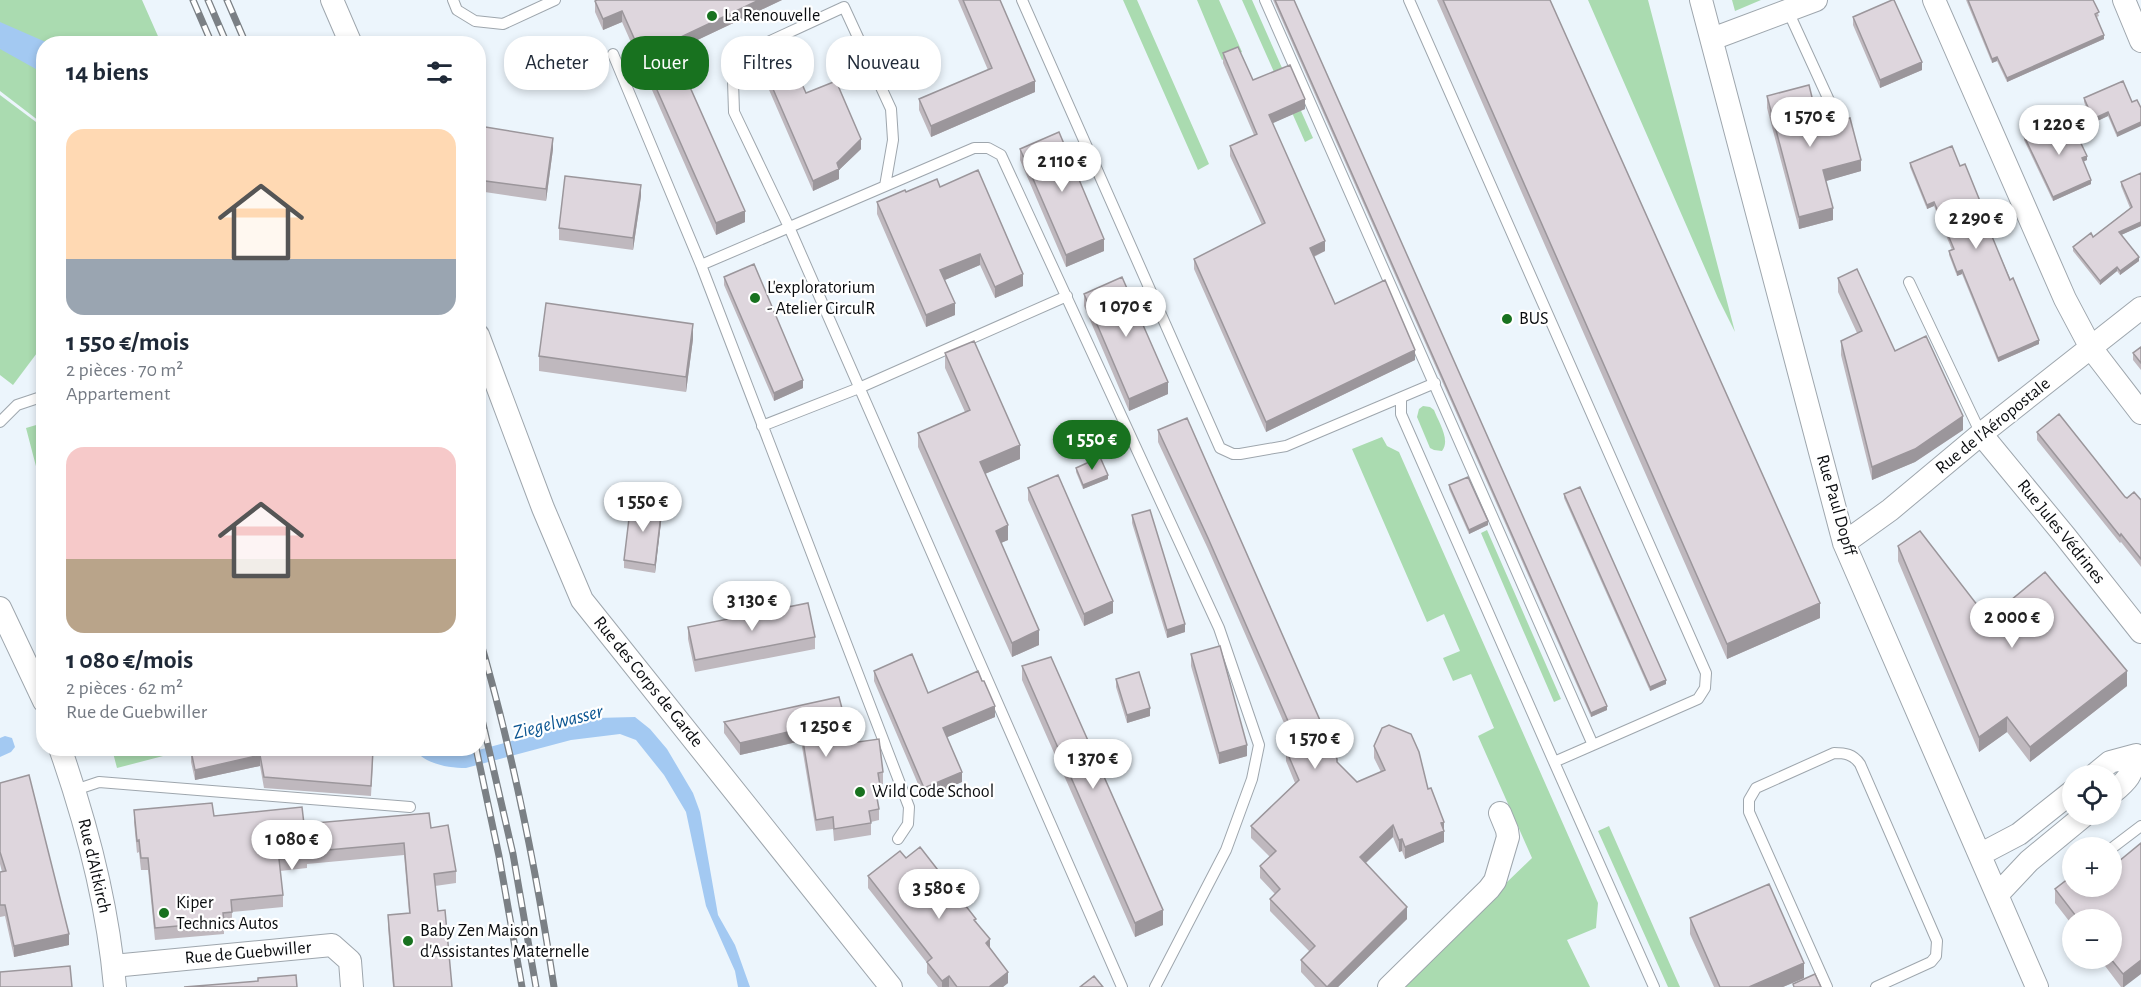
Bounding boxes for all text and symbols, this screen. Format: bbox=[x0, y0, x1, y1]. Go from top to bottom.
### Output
place label: La Renouvelle bbox=[724, 7, 820, 25]
marker: La Renouvelle bbox=[705, 9, 719, 23]
chip: Acheter bbox=[504, 36, 609, 90]
chip: Louer bbox=[621, 36, 709, 90]
chip: Filtres bbox=[721, 36, 814, 90]
chip: Nouveau bbox=[826, 36, 941, 90]
icon: filters bbox=[423, 56, 456, 89]
text: 14 biens bbox=[66, 59, 149, 85]
pin: 1 570 € bbox=[1755, 97, 1865, 148]
pin: 1 220 € bbox=[2004, 105, 2114, 156]
text: 1 570 € bbox=[1785, 106, 1835, 126]
text: 1 220 € bbox=[2033, 114, 2085, 134]
pin: 2 110 € bbox=[1007, 142, 1117, 193]
text: 2 110 € bbox=[1037, 151, 1087, 171]
icon: home bbox=[207, 168, 315, 276]
pin: 2 290 € bbox=[1921, 199, 2031, 250]
text: 2 290 € bbox=[1949, 208, 2003, 228]
place label: L'exploratorium - Atelier CirculR bbox=[767, 279, 875, 318]
pin: 1 070 € bbox=[1071, 287, 1181, 338]
marker: L'exploratorium - Atelier CirculR bbox=[748, 291, 762, 305]
text: 1 070 € bbox=[1100, 296, 1152, 316]
place label: BUS bbox=[1519, 310, 1548, 328]
marker: BUS bbox=[1500, 312, 1514, 326]
text: 1 550 €/mois bbox=[66, 329, 189, 355]
text: 2 pièces · 70 m² bbox=[66, 360, 183, 380]
street label: Rue de l'Aéropostale bbox=[1932, 374, 2054, 478]
text: Appartement bbox=[66, 384, 170, 404]
pin: 1 550 € bbox=[1037, 420, 1147, 471]
text: 1 550 € bbox=[1067, 429, 1117, 449]
street label: Rue Paul Dopff bbox=[1813, 453, 1859, 559]
street label: Rue Jules Védrines bbox=[2014, 476, 2108, 588]
pin: 1 550 € bbox=[588, 482, 698, 533]
icon: home bbox=[207, 486, 315, 594]
text: 1 550 € bbox=[618, 491, 668, 511]
pin: 3 130 € bbox=[697, 581, 807, 632]
text: 3 130 € bbox=[727, 590, 777, 610]
pin: 2 000 € bbox=[1957, 598, 2067, 649]
text: 2 000 € bbox=[1984, 607, 2040, 627]
street label: Rue des Corps de Garde bbox=[590, 613, 706, 751]
text: 1 080 €/mois bbox=[66, 647, 193, 673]
text: 2 pièces · 62 m² bbox=[66, 678, 183, 698]
water label: Ziegelwasser bbox=[511, 701, 606, 743]
text: Rue de Guebwiller bbox=[66, 702, 207, 722]
pin: 1 250 € bbox=[771, 707, 881, 758]
text: 1 250 € bbox=[800, 716, 852, 736]
pin: 1 570 € bbox=[1260, 719, 1370, 770]
text: 1 570 € bbox=[1290, 728, 1340, 748]
pin: 1 370 € bbox=[1038, 739, 1148, 790]
text: 1 370 € bbox=[1068, 748, 1118, 768]
map controls bbox=[2062, 765, 2122, 969]
button: locate bbox=[2062, 765, 2122, 825]
place label: Wild Code School bbox=[872, 783, 994, 801]
marker: Wild Code School bbox=[853, 785, 867, 799]
street label: Rue d'Altkirch bbox=[74, 817, 114, 915]
pin: 1 080 € bbox=[237, 820, 347, 871]
text: 1 080 € bbox=[265, 829, 319, 849]
button: + bbox=[2062, 837, 2122, 897]
pin: 3 580 € bbox=[884, 869, 994, 920]
text: 3 580 € bbox=[913, 878, 965, 898]
place label: Kiper Technics Autos bbox=[176, 894, 278, 933]
marker: Kiper Technics Autos bbox=[157, 906, 171, 920]
button: − bbox=[2062, 909, 2122, 969]
place label: Baby Zen Maison d'Assistantes Maternelle bbox=[420, 922, 589, 961]
marker: Baby Zen Maison d'Assistantes Maternelle bbox=[401, 934, 415, 948]
street label: Rue de Guebwiller bbox=[184, 938, 312, 968]

